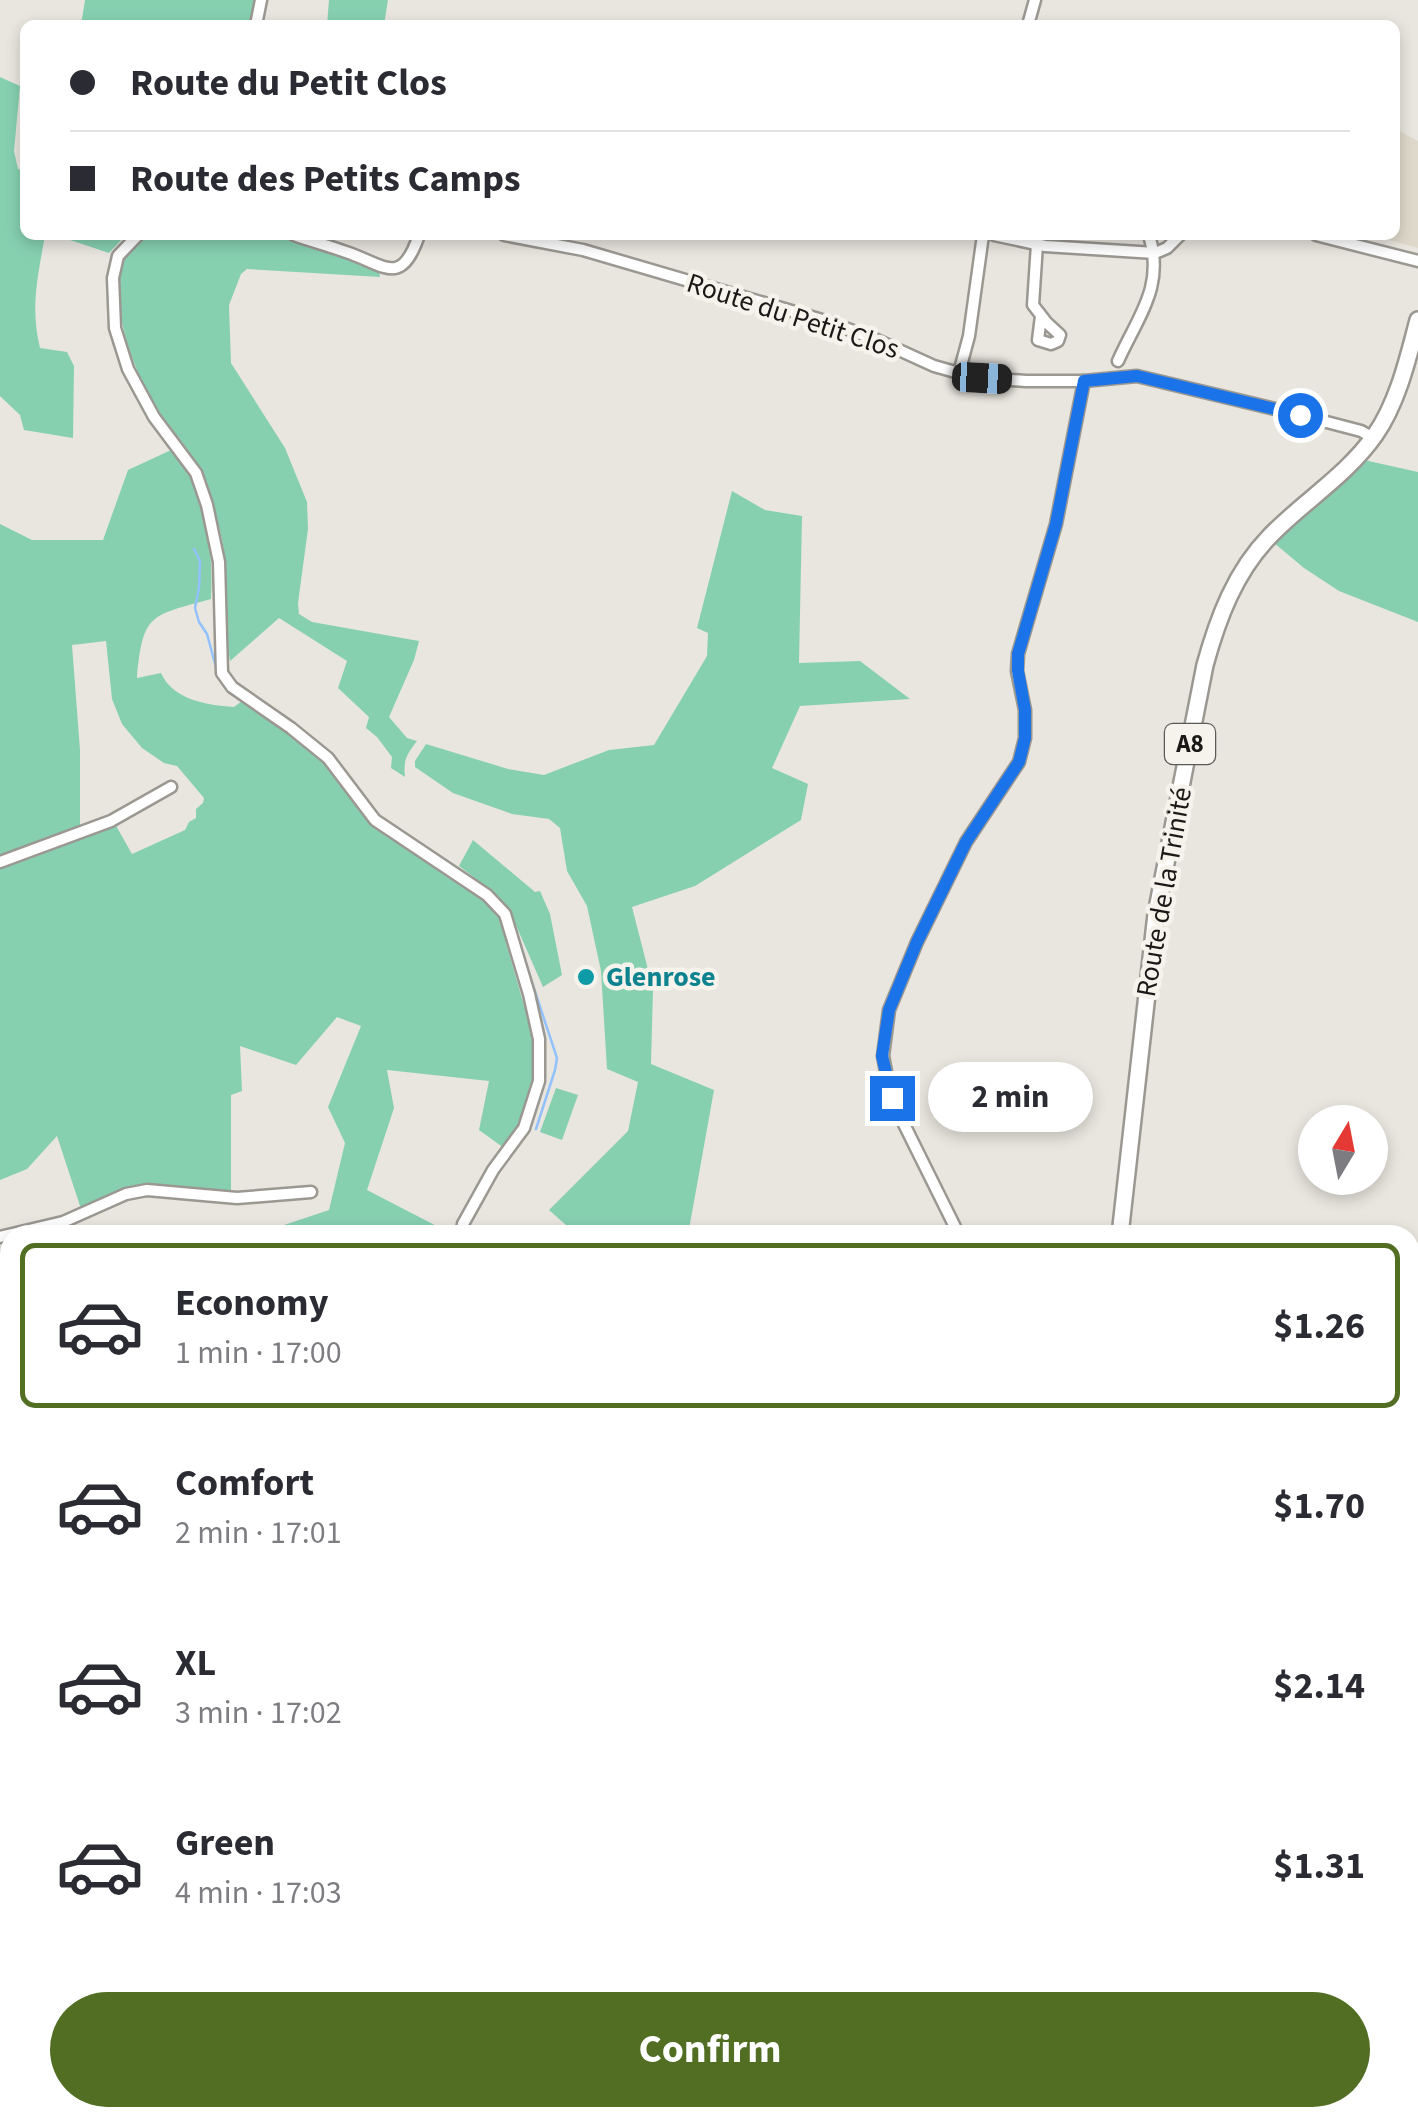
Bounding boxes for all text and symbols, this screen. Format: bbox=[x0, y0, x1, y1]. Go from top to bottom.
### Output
text: Route du Petit Clos bbox=[130, 56, 447, 110]
text: Route des Petits Camps bbox=[130, 152, 521, 206]
street label: Route du Petit Clos bbox=[682, 263, 904, 369]
car bbox=[951, 361, 1013, 395]
route start bbox=[1278, 393, 1323, 438]
road number: A8 bbox=[1165, 724, 1215, 764]
street label: Route de la Trinité bbox=[1126, 784, 1202, 1000]
place label: Glenrose bbox=[606, 957, 716, 997]
marker: Glenrose bbox=[575, 966, 597, 988]
callout: 2 min bbox=[927, 1063, 1092, 1133]
text: 2 min bbox=[972, 1074, 1049, 1120]
route end bbox=[870, 1076, 915, 1121]
north arrow bbox=[1298, 1105, 1388, 1195]
map controls bbox=[1298, 1105, 1388, 1195]
text: Economy bbox=[175, 1276, 328, 1330]
icon: car bbox=[55, 1281, 145, 1371]
text: $1.26 bbox=[1273, 1299, 1365, 1353]
text: 1 min · 17:00 bbox=[175, 1330, 342, 1376]
text: Comfort bbox=[175, 1456, 314, 1510]
icon: car bbox=[55, 1461, 145, 1551]
text: $1.70 bbox=[1273, 1479, 1365, 1533]
text: 2 min · 17:01 bbox=[175, 1510, 342, 1556]
text: XL bbox=[175, 1636, 216, 1690]
icon: car bbox=[55, 1641, 145, 1731]
text: $2.14 bbox=[1273, 1659, 1365, 1713]
text: 3 min · 17:02 bbox=[175, 1690, 342, 1736]
text: Green bbox=[175, 1816, 275, 1870]
icon: car bbox=[55, 1821, 145, 1911]
text: $1.31 bbox=[1273, 1839, 1365, 1893]
text: 4 min · 17:03 bbox=[175, 1870, 342, 1916]
button: Confirm bbox=[50, 1992, 1370, 2107]

